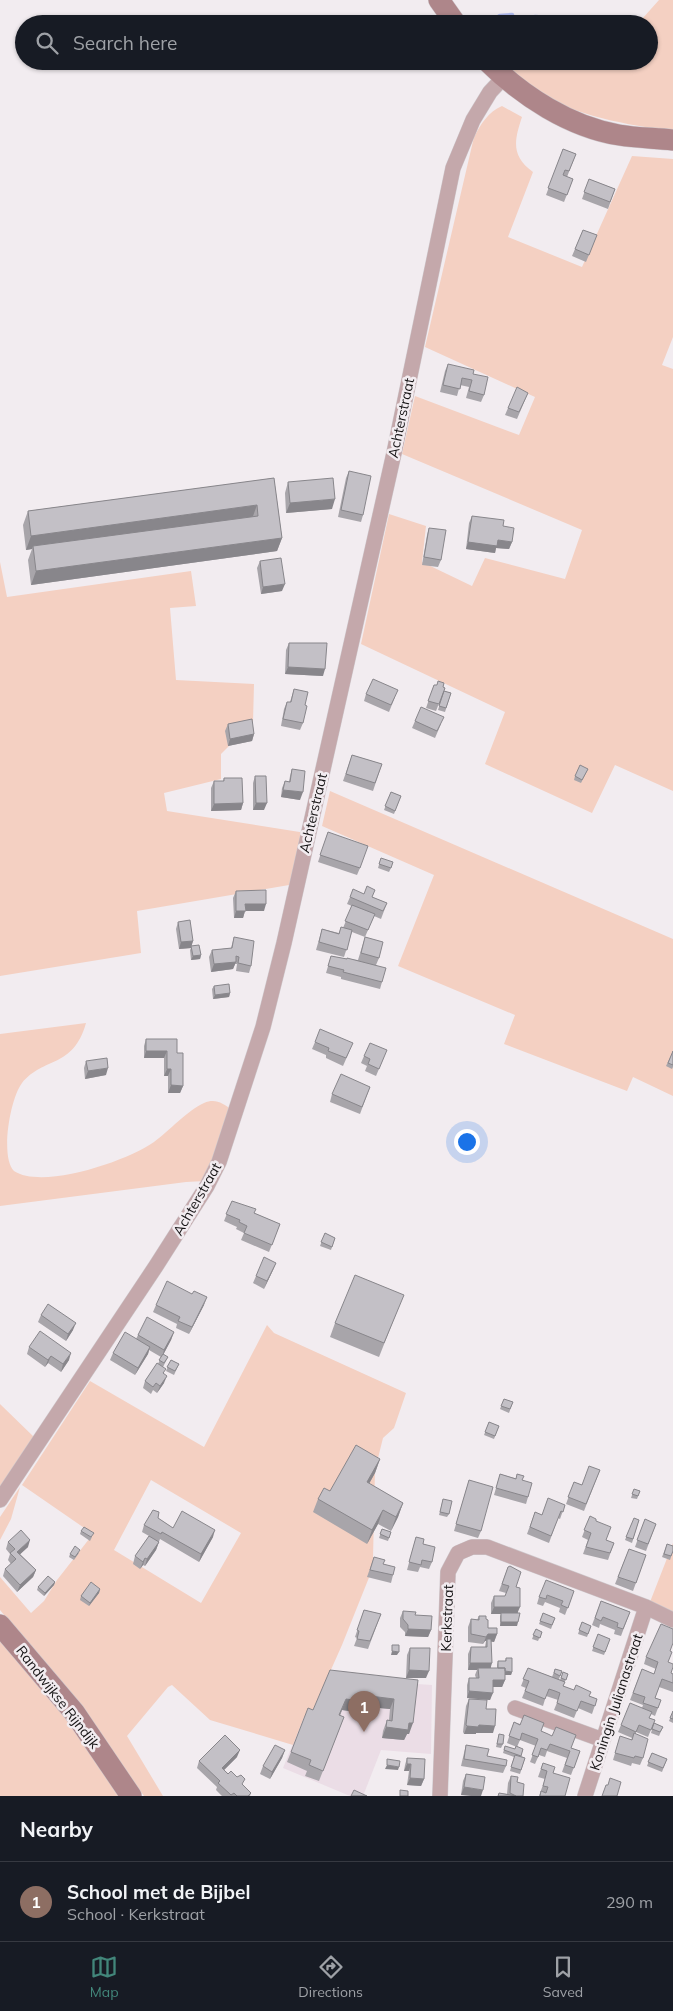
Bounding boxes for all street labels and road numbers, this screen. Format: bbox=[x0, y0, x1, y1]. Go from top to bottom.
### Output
street label: Achterstraat bbox=[384, 376, 418, 460]
street label: Achterstraat bbox=[295, 771, 331, 855]
street label: Achterstraat bbox=[169, 1159, 225, 1239]
street label: Kerkstraat bbox=[437, 1584, 457, 1652]
street label: Koningin Julianastraat bbox=[585, 1631, 647, 1773]
street label: Randwijkse Rijndijk bbox=[12, 1642, 104, 1753]

